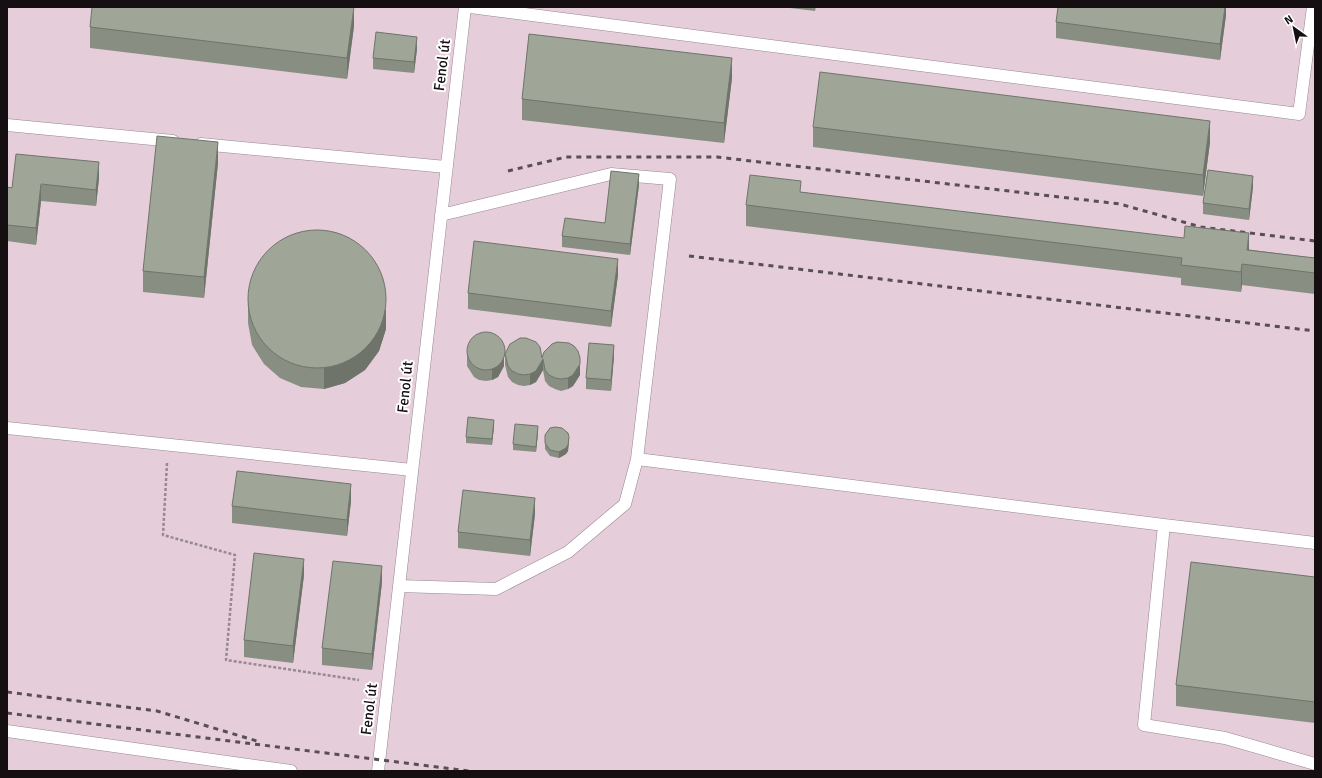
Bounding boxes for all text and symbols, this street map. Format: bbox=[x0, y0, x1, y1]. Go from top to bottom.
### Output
north arrow bbox=[1274, 8, 1314, 48]
text: N bbox=[1282, 12, 1296, 28]
street label: Fenol út bbox=[430, 38, 454, 92]
street label: Fenol út bbox=[393, 360, 417, 414]
street label: Fenol út bbox=[357, 682, 381, 736]

